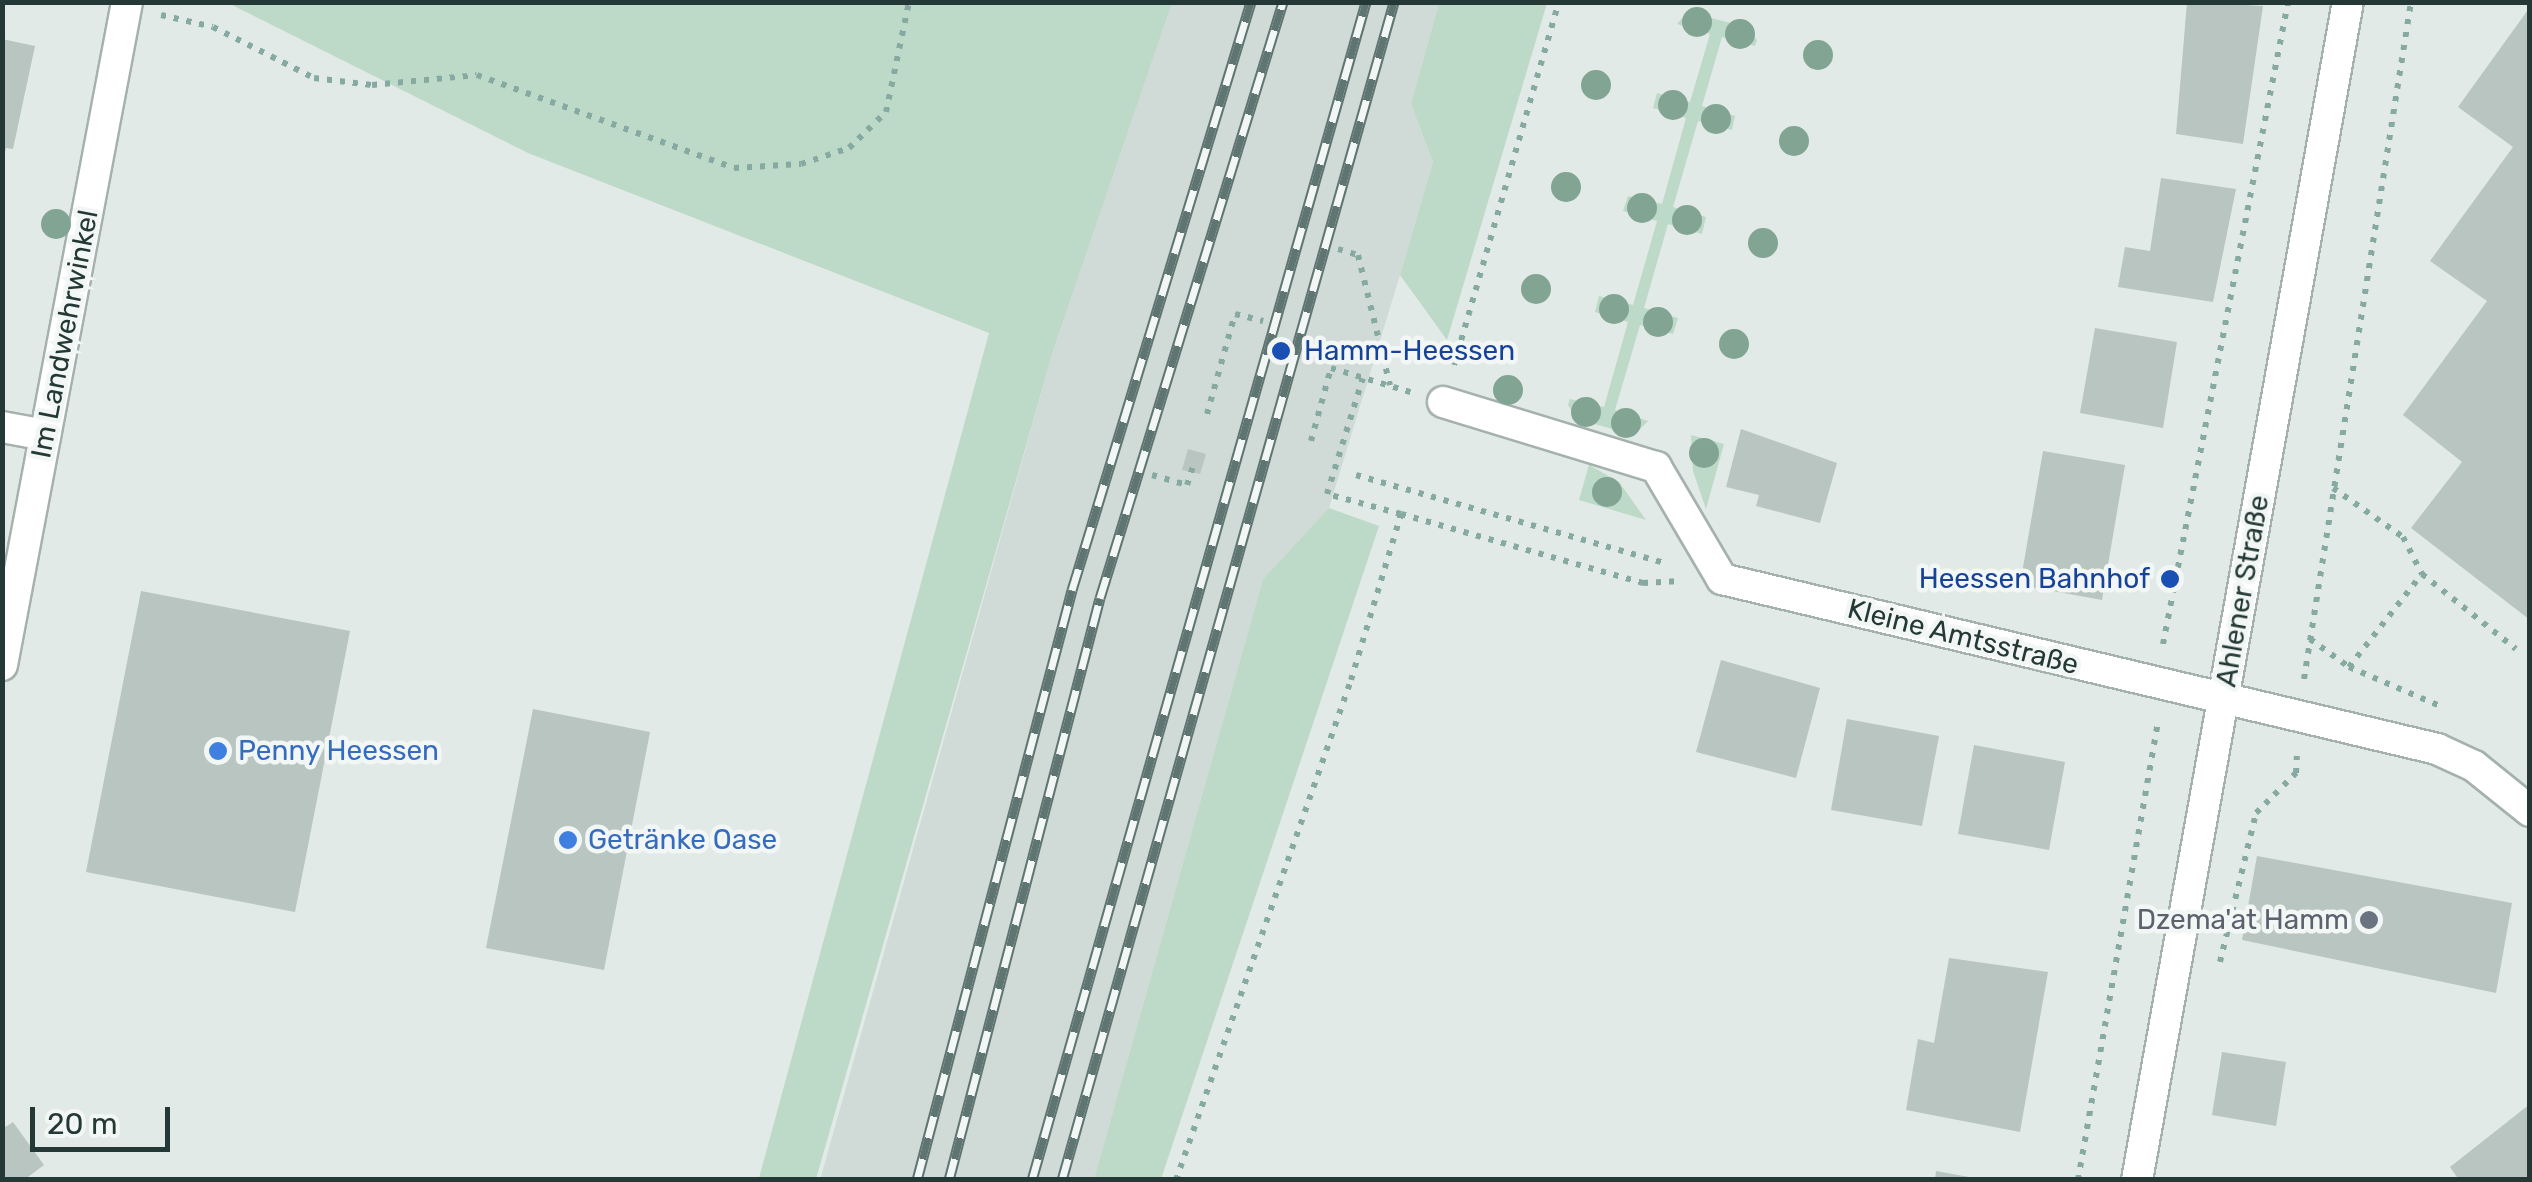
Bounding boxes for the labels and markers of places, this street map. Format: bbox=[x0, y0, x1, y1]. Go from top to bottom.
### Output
place label: Hamm-Heessen bbox=[1304, 334, 1515, 368]
marker: Hamm-Heessen bbox=[1268, 338, 1294, 364]
place label: Heessen Bahnhof bbox=[1919, 562, 2150, 596]
marker: Heessen Bahnhof bbox=[2159, 568, 2181, 590]
place label: Penny Heessen bbox=[238, 734, 440, 768]
marker: Penny Heessen bbox=[207, 740, 229, 762]
place label: Getränke Oase bbox=[588, 823, 777, 857]
marker: Getränke Oase bbox=[557, 829, 579, 851]
place label: Dzema'at Hamm bbox=[2137, 903, 2349, 937]
marker: Dzema'at Hamm bbox=[2358, 909, 2380, 931]

